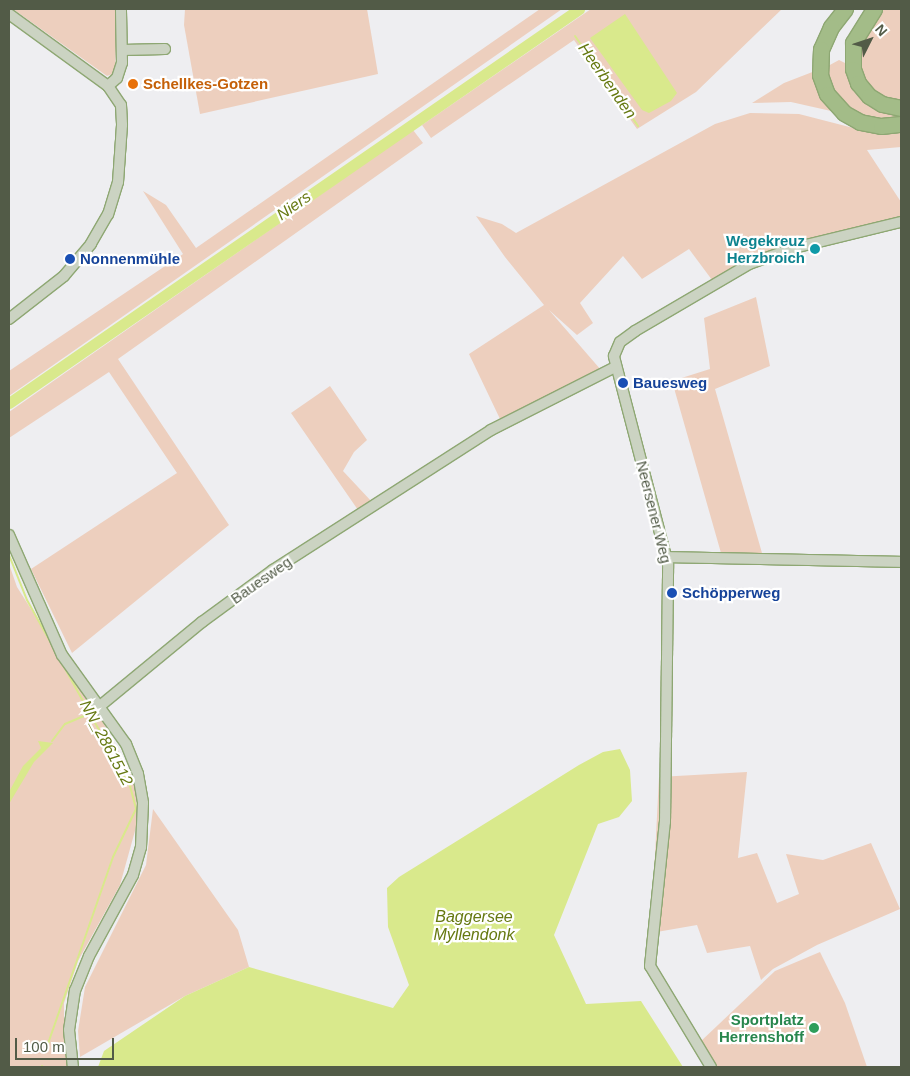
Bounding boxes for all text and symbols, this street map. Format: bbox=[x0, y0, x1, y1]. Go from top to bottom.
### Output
north arrow bbox=[845, 15, 895, 65]
text: N bbox=[872, 21, 891, 39]
water label: Heerbenden bbox=[574, 39, 640, 123]
place label: Schellkes-Gotzen bbox=[143, 75, 268, 93]
marker: Schellkes-Gotzen bbox=[127, 78, 139, 90]
water label: Niers bbox=[273, 187, 315, 225]
place label: Wegekreuz Herzbroich bbox=[726, 231, 805, 266]
marker: Wegekreuz Herzbroich bbox=[809, 243, 821, 255]
place label: Nonnenmühle bbox=[80, 250, 180, 268]
marker: Nonnenmühle bbox=[64, 253, 76, 265]
place label: Bauesweg bbox=[633, 374, 707, 392]
marker: Bauesweg bbox=[617, 377, 629, 389]
street label: Neersener Weg bbox=[633, 459, 675, 565]
street label: Bauesweg bbox=[227, 553, 295, 607]
place label: Schöpperweg bbox=[682, 584, 780, 602]
marker: Schöpperweg bbox=[666, 587, 678, 599]
water label: NN_2861512 bbox=[75, 697, 137, 789]
water label: Baggersee Myllendonk bbox=[434, 907, 514, 945]
place label: Sportplatz Herrenshoff bbox=[719, 1010, 804, 1045]
marker: Sportplatz Herrenshoff bbox=[808, 1022, 820, 1034]
scale bar bbox=[18, 1028, 116, 1060]
text: 100 m bbox=[23, 1038, 65, 1055]

